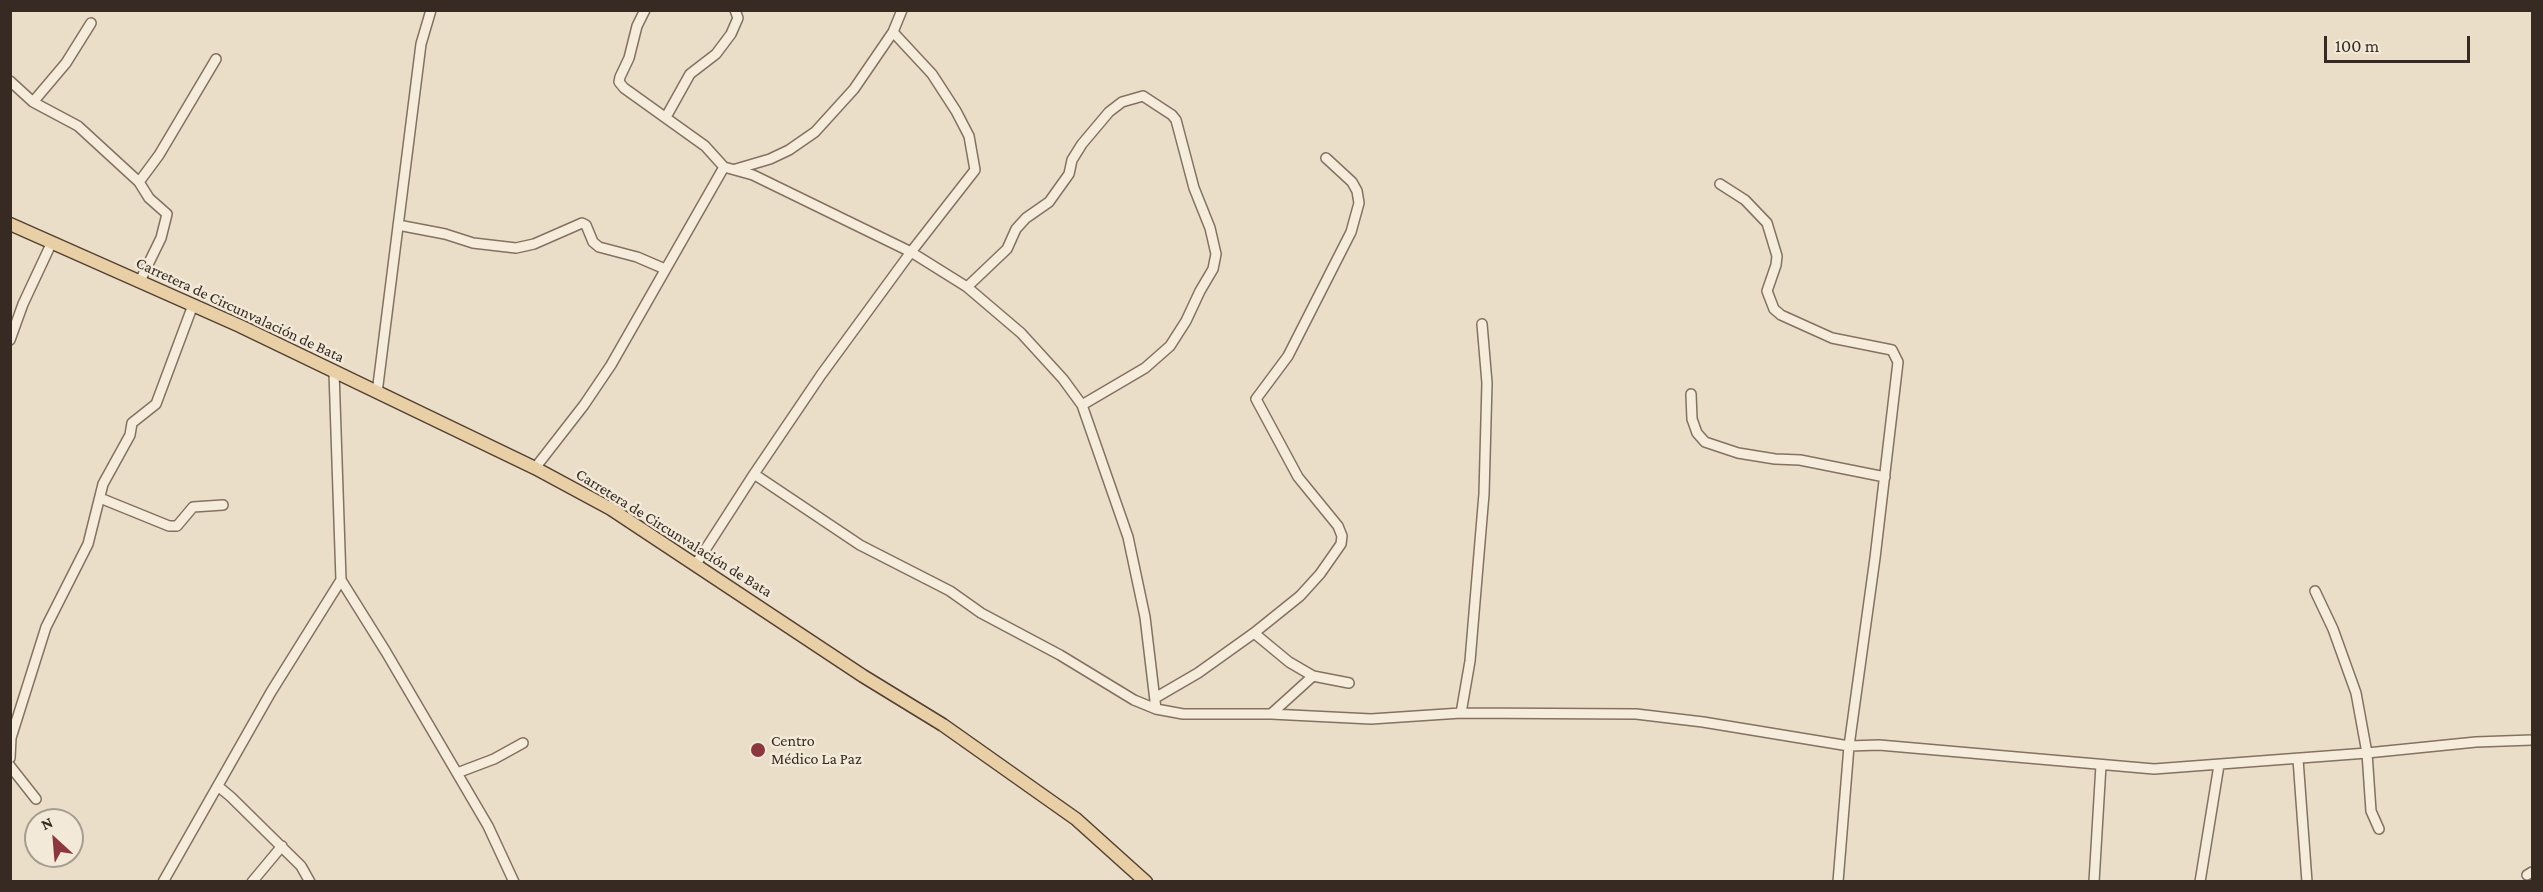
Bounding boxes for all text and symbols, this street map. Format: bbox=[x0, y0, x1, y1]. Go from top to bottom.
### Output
scale bar bbox=[2327, 24, 2472, 62]
text: 100 m bbox=[2335, 36, 2379, 56]
street label: Carretera de Circunvalación de Bata bbox=[133, 253, 347, 367]
street label: Carretera de Circunvalación de Bata bbox=[572, 464, 776, 602]
place label: Centro Médico La Paz bbox=[771, 731, 862, 769]
marker: Centro Médico La Paz bbox=[749, 741, 767, 759]
north arrow bbox=[24, 808, 84, 868]
text: N bbox=[38, 813, 55, 833]

